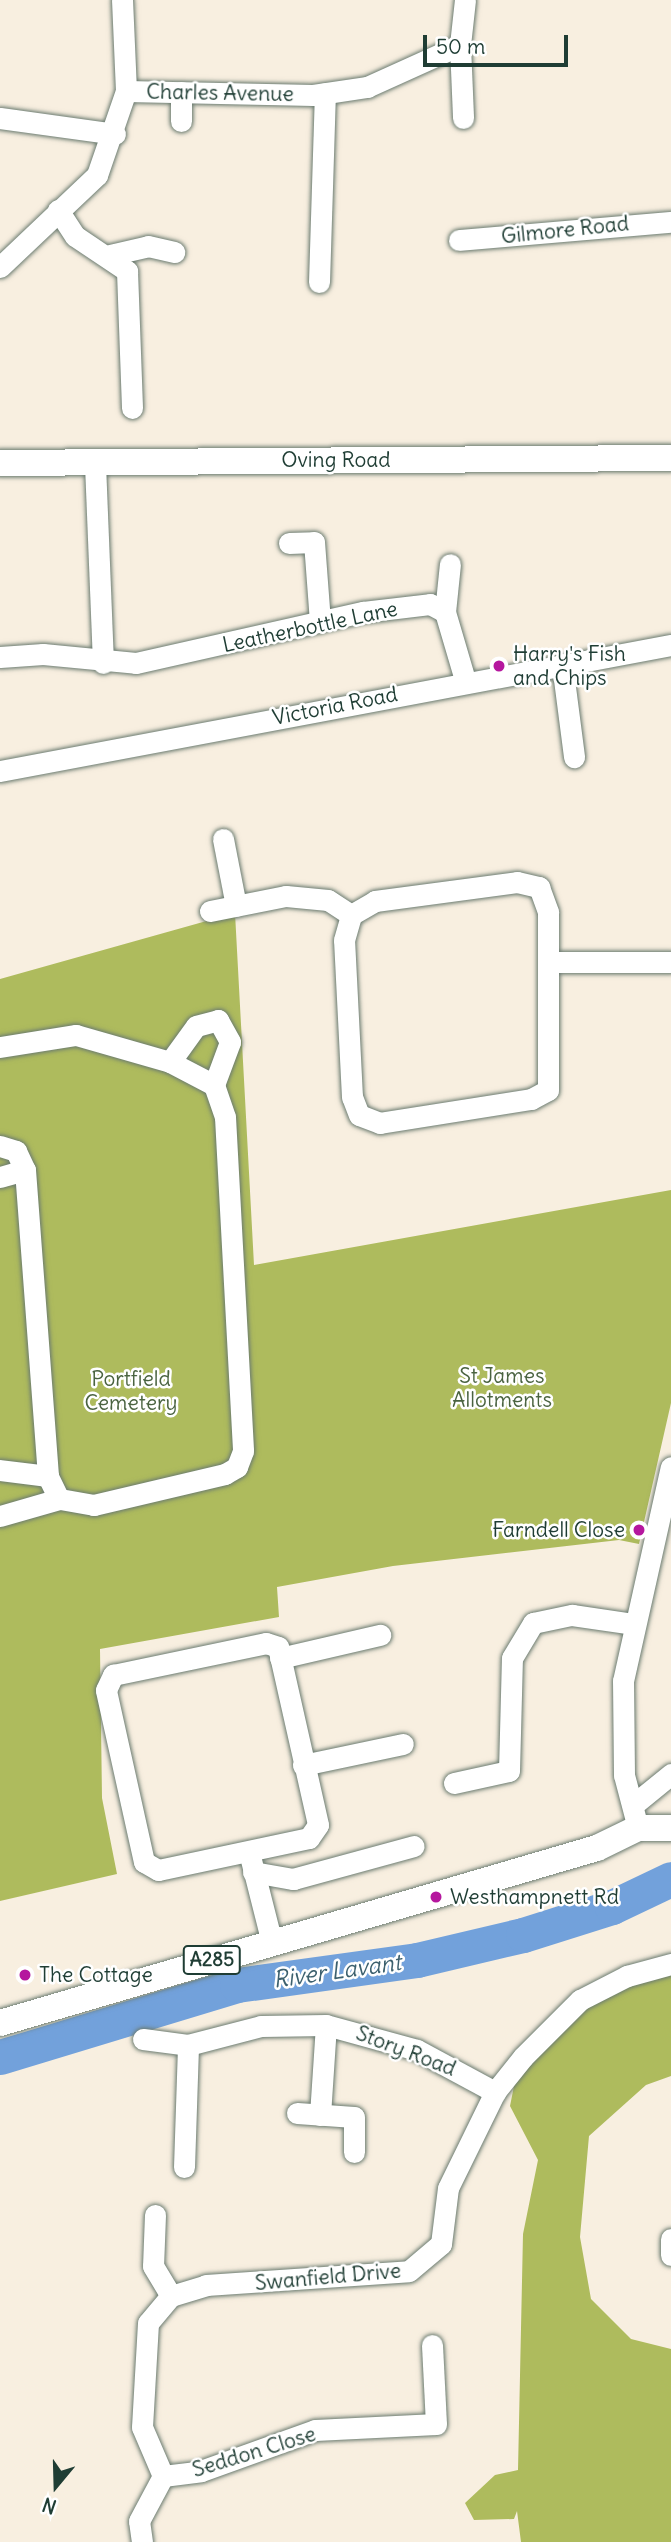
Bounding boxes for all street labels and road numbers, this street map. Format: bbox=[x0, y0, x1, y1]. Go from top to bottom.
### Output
street label: Charles Avenue bbox=[146, 79, 294, 107]
street label: Gilmore Road bbox=[500, 211, 630, 249]
street label: Oving Road bbox=[281, 447, 391, 473]
street label: Leatherbottle Lane bbox=[220, 596, 400, 658]
street label: Victoria Road bbox=[270, 682, 400, 730]
road number: A285 bbox=[182, 1944, 242, 1976]
street label: Story Road bbox=[353, 2020, 459, 2082]
street label: Swanfield Drive bbox=[254, 2258, 402, 2296]
street label: Seddon Close bbox=[189, 2421, 319, 2483]

